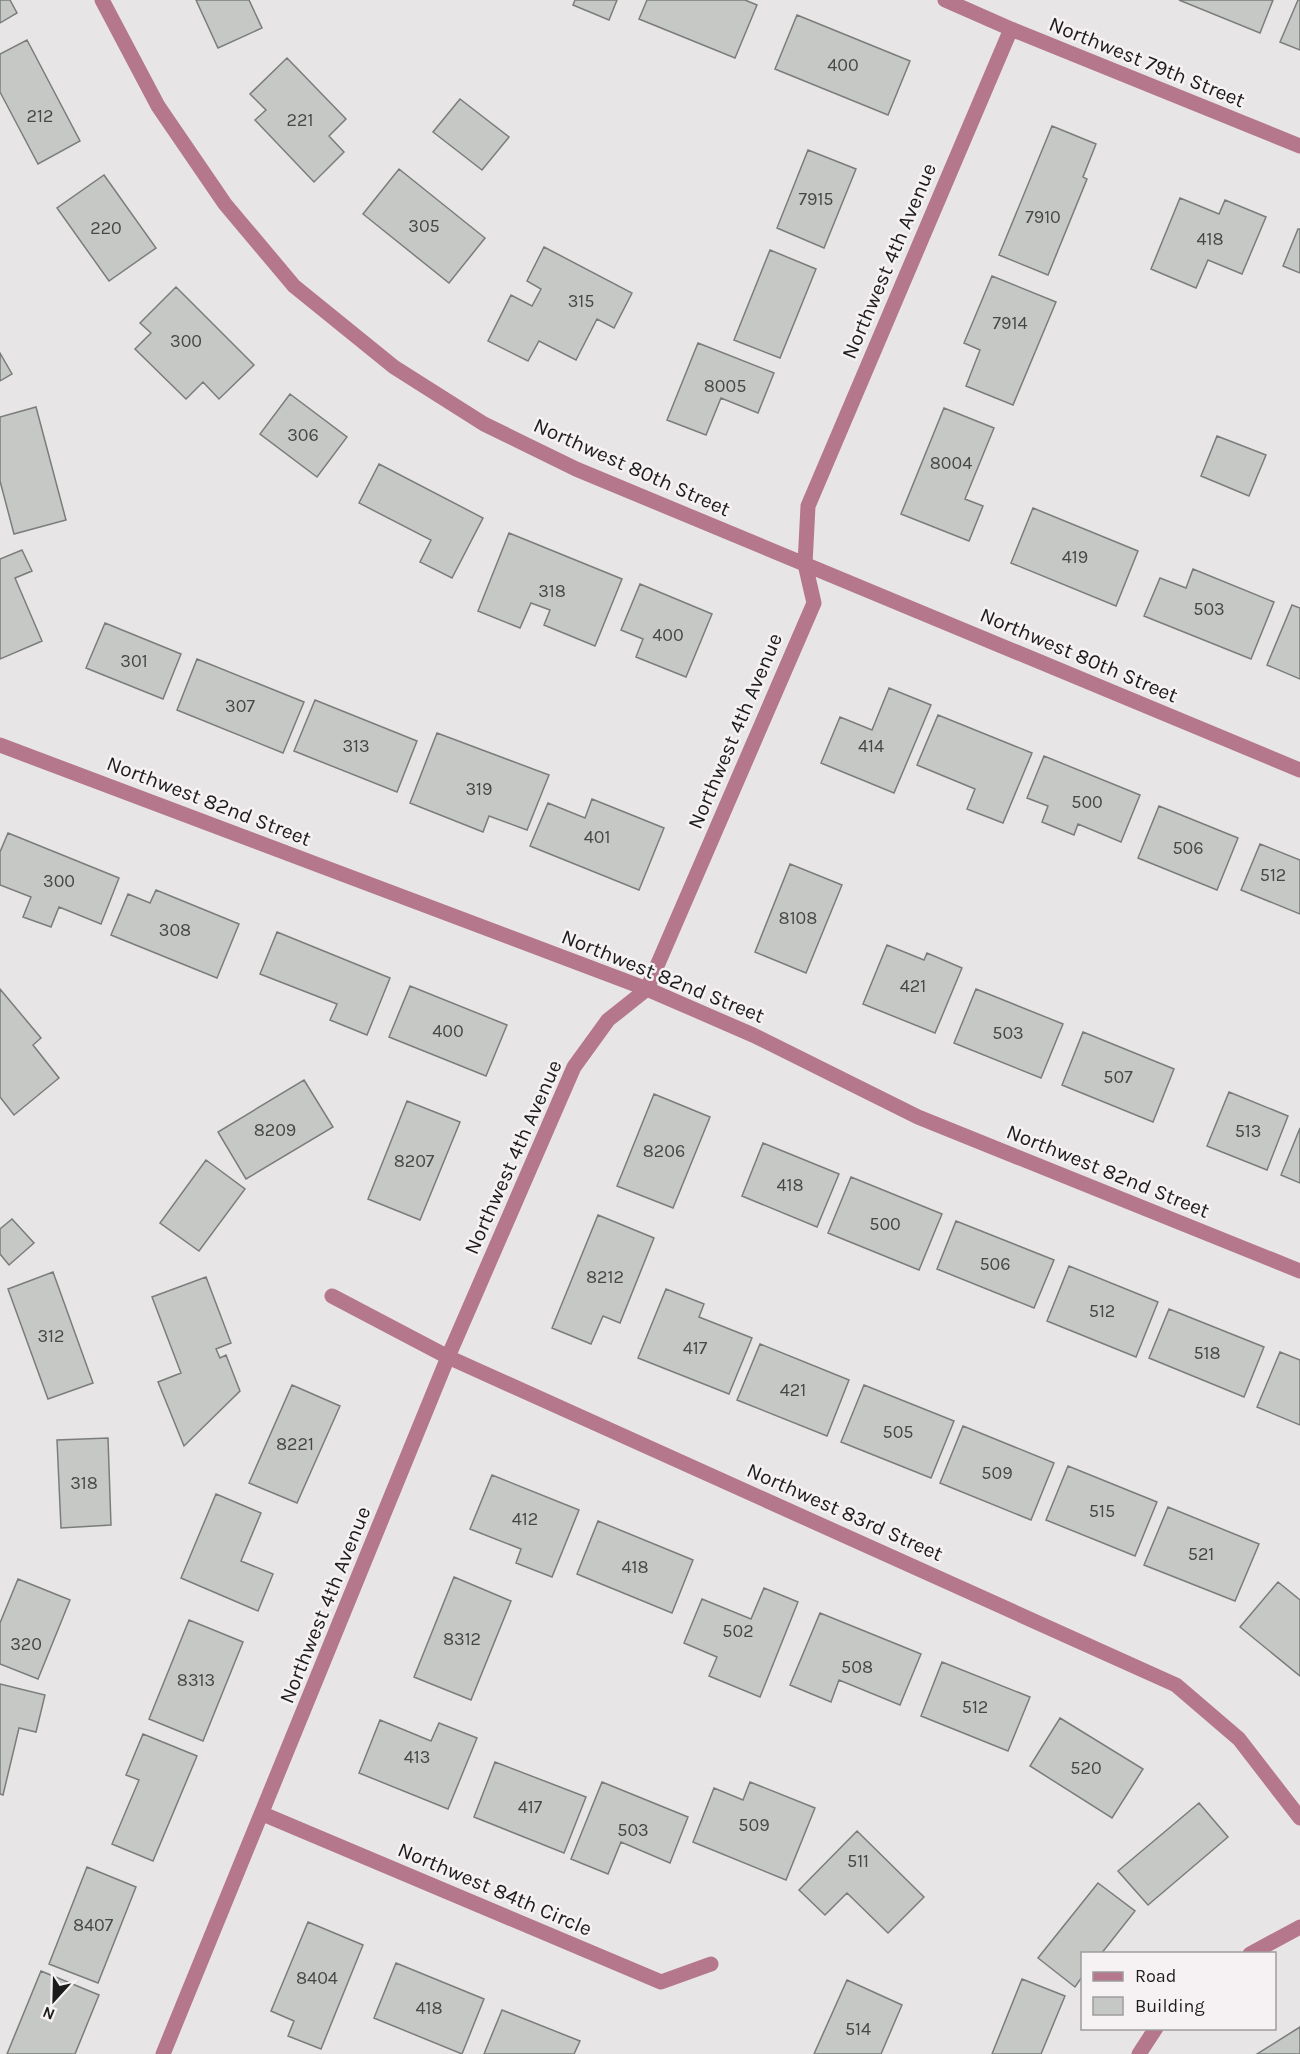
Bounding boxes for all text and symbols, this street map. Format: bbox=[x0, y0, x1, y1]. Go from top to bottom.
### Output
street label: Northwest 79th Street bbox=[1046, 12, 1249, 112]
house number: 400 bbox=[827, 54, 859, 76]
house number: 212 bbox=[27, 105, 53, 127]
house number: 221 bbox=[287, 109, 313, 131]
street label: Northwest 4th Avenue bbox=[837, 160, 941, 362]
house number: 7915 bbox=[798, 188, 834, 210]
house number: 7910 bbox=[1025, 206, 1061, 228]
house number: 305 bbox=[408, 215, 440, 237]
house number: 220 bbox=[90, 217, 122, 239]
house number: 418 bbox=[1196, 228, 1224, 250]
house number: 315 bbox=[568, 290, 594, 312]
house number: 7914 bbox=[993, 312, 1027, 334]
house number: 300 bbox=[170, 330, 202, 352]
house number: 8005 bbox=[704, 375, 746, 397]
street label: Northwest 80th Street bbox=[530, 413, 734, 521]
house number: 306 bbox=[287, 424, 319, 446]
house number: 8004 bbox=[930, 452, 972, 474]
house number: 419 bbox=[1062, 546, 1088, 568]
house number: 318 bbox=[538, 580, 566, 602]
house number: 503 bbox=[1193, 598, 1225, 620]
street label: Northwest 80th Street bbox=[977, 602, 1182, 708]
house number: 400 bbox=[652, 624, 684, 646]
street label: Northwest 4th Avenue bbox=[683, 630, 787, 832]
house number: 301 bbox=[120, 650, 148, 672]
house number: 307 bbox=[225, 695, 255, 717]
house number: 313 bbox=[342, 735, 370, 757]
house number: 414 bbox=[858, 735, 884, 757]
street label: Northwest 82nd Street bbox=[104, 751, 315, 851]
house number: 319 bbox=[465, 778, 493, 800]
house number: 500 bbox=[1071, 791, 1103, 813]
house number: 401 bbox=[584, 826, 610, 848]
house number: 506 bbox=[1172, 837, 1204, 859]
house number: 512 bbox=[1260, 864, 1286, 886]
house number: 300 bbox=[43, 870, 75, 892]
house number: 8108 bbox=[779, 907, 817, 929]
house number: 308 bbox=[159, 919, 191, 941]
street label: Northwest 82nd Street bbox=[558, 924, 768, 1028]
house number: 421 bbox=[900, 975, 926, 997]
house number: 400 bbox=[432, 1020, 464, 1042]
house number: 503 bbox=[992, 1022, 1024, 1044]
street label: Northwest 4th Avenue bbox=[459, 1056, 567, 1258]
house number: 507 bbox=[1103, 1066, 1133, 1088]
house number: 8209 bbox=[254, 1119, 296, 1141]
street label: Northwest 82nd Street bbox=[1003, 1119, 1213, 1223]
house number: 513 bbox=[1235, 1120, 1261, 1142]
house number: 8206 bbox=[643, 1140, 685, 1162]
house number: 8207 bbox=[394, 1150, 435, 1172]
house number: 418 bbox=[776, 1174, 804, 1196]
house number: 500 bbox=[869, 1213, 901, 1235]
house number: 506 bbox=[979, 1253, 1011, 1275]
house number: 8212 bbox=[586, 1266, 624, 1288]
house number: 512 bbox=[1089, 1300, 1115, 1322]
house number: 312 bbox=[37, 1325, 65, 1347]
house number: 417 bbox=[683, 1337, 708, 1359]
house number: 518 bbox=[1193, 1342, 1221, 1364]
house number: 421 bbox=[780, 1379, 806, 1401]
house number: 505 bbox=[882, 1421, 914, 1443]
house number: 8221 bbox=[276, 1433, 314, 1455]
street label: Northwest 83rd Street bbox=[743, 1458, 947, 1566]
house number: 509 bbox=[981, 1462, 1013, 1484]
house number: 318 bbox=[70, 1472, 98, 1494]
house number: 515 bbox=[1089, 1500, 1115, 1522]
street label: Northwest 4th Avenue bbox=[274, 1503, 376, 1707]
house number: 412 bbox=[512, 1508, 538, 1530]
house number: 521 bbox=[1188, 1543, 1214, 1565]
house number: 418 bbox=[621, 1556, 649, 1578]
house number: 502 bbox=[722, 1620, 754, 1642]
house number: 8312 bbox=[443, 1628, 481, 1650]
house number: 320 bbox=[10, 1633, 42, 1655]
house number: 508 bbox=[841, 1656, 873, 1678]
house number: 8313 bbox=[177, 1669, 215, 1691]
house number: 512 bbox=[962, 1696, 988, 1718]
house number: 413 bbox=[404, 1746, 430, 1768]
house number: 520 bbox=[1070, 1757, 1102, 1779]
house number: 417 bbox=[518, 1796, 543, 1818]
house number: 509 bbox=[738, 1814, 770, 1836]
house number: 503 bbox=[617, 1819, 649, 1841]
street label: Northwest 84th Circle bbox=[394, 1837, 596, 1941]
house number: 511 bbox=[847, 1850, 869, 1872]
house number: 8407 bbox=[73, 1914, 114, 1936]
legend bbox=[1081, 1952, 1276, 2030]
text: Road bbox=[1135, 1965, 1176, 1987]
house number: 8404 bbox=[296, 1967, 338, 1989]
north arrow bbox=[24, 1970, 84, 2030]
text: Building bbox=[1135, 1995, 1205, 2017]
house number: 418 bbox=[415, 1997, 443, 2019]
text: N bbox=[40, 2002, 57, 2024]
house number: 514 bbox=[845, 2018, 871, 2040]

